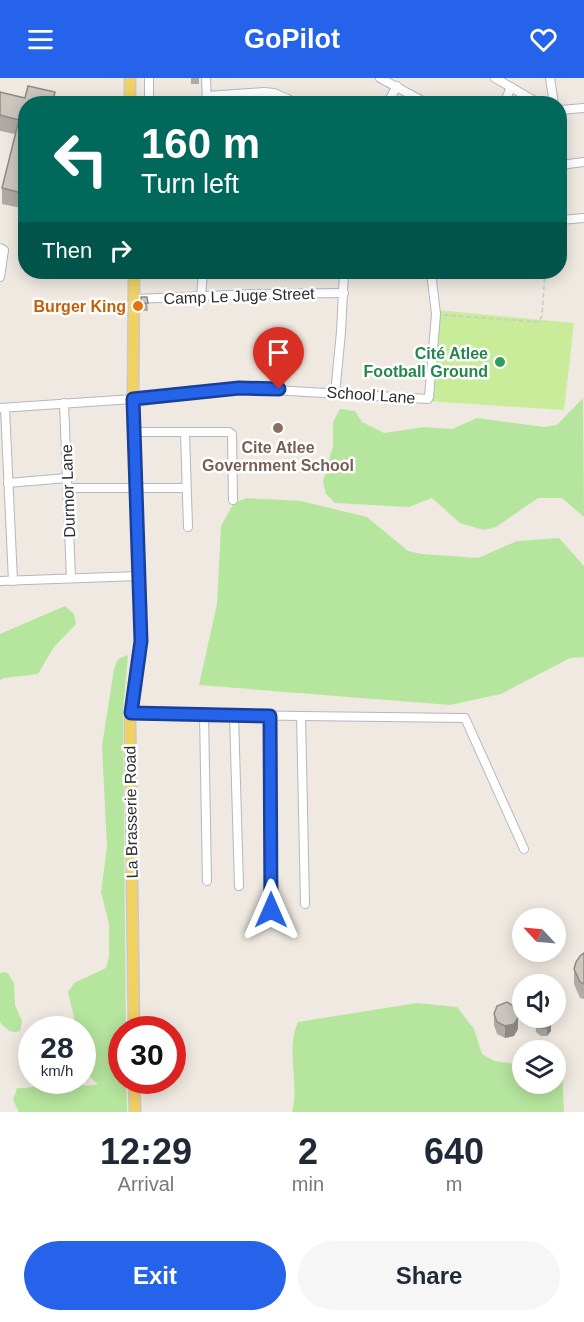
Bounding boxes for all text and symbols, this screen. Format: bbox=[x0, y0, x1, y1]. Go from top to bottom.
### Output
icon: menu bbox=[24, 23, 57, 56]
icon: heart bbox=[527, 23, 560, 56]
text: GoPilot bbox=[244, 24, 340, 54]
icon: left bbox=[42, 120, 120, 198]
text: 160 m bbox=[141, 120, 260, 167]
text: Turn left bbox=[141, 169, 239, 199]
icon: right bbox=[104, 234, 137, 267]
text: Then bbox=[42, 238, 92, 263]
street label: Camp Le Juge Street bbox=[163, 285, 315, 307]
place label: Burger King bbox=[34, 298, 126, 315]
marker: Burger King bbox=[131, 299, 145, 313]
pin bbox=[253, 327, 304, 389]
icon: arrive bbox=[262, 336, 295, 369]
place label: Cité Atlee Football Ground bbox=[364, 345, 488, 380]
marker: Cité Atlee Football Ground bbox=[493, 355, 507, 369]
street label: School Lane bbox=[326, 383, 416, 407]
marker: Cite Atlee Government School bbox=[271, 421, 285, 435]
place label: Cite Atlee Government School bbox=[202, 439, 354, 474]
street label: Durmor Lane bbox=[58, 444, 78, 538]
street label: La Brasserie Road bbox=[121, 746, 141, 878]
position arrow bbox=[239, 878, 303, 942]
north arrow bbox=[512, 908, 566, 962]
map controls bbox=[512, 908, 566, 1094]
button: sound bbox=[512, 974, 566, 1028]
speed limit sign: 30 bbox=[108, 1016, 186, 1094]
text: 28 bbox=[40, 1031, 74, 1064]
button: layers bbox=[512, 1040, 566, 1094]
text: km/h bbox=[41, 1062, 73, 1079]
text: 12:29 bbox=[100, 1131, 192, 1172]
text: 2 bbox=[298, 1131, 318, 1172]
text: 640 bbox=[424, 1131, 484, 1172]
text: Arrival bbox=[118, 1173, 174, 1195]
text: min bbox=[292, 1173, 324, 1195]
text: m bbox=[446, 1173, 462, 1195]
button: Exit bbox=[24, 1241, 286, 1310]
button: Share bbox=[298, 1241, 560, 1310]

